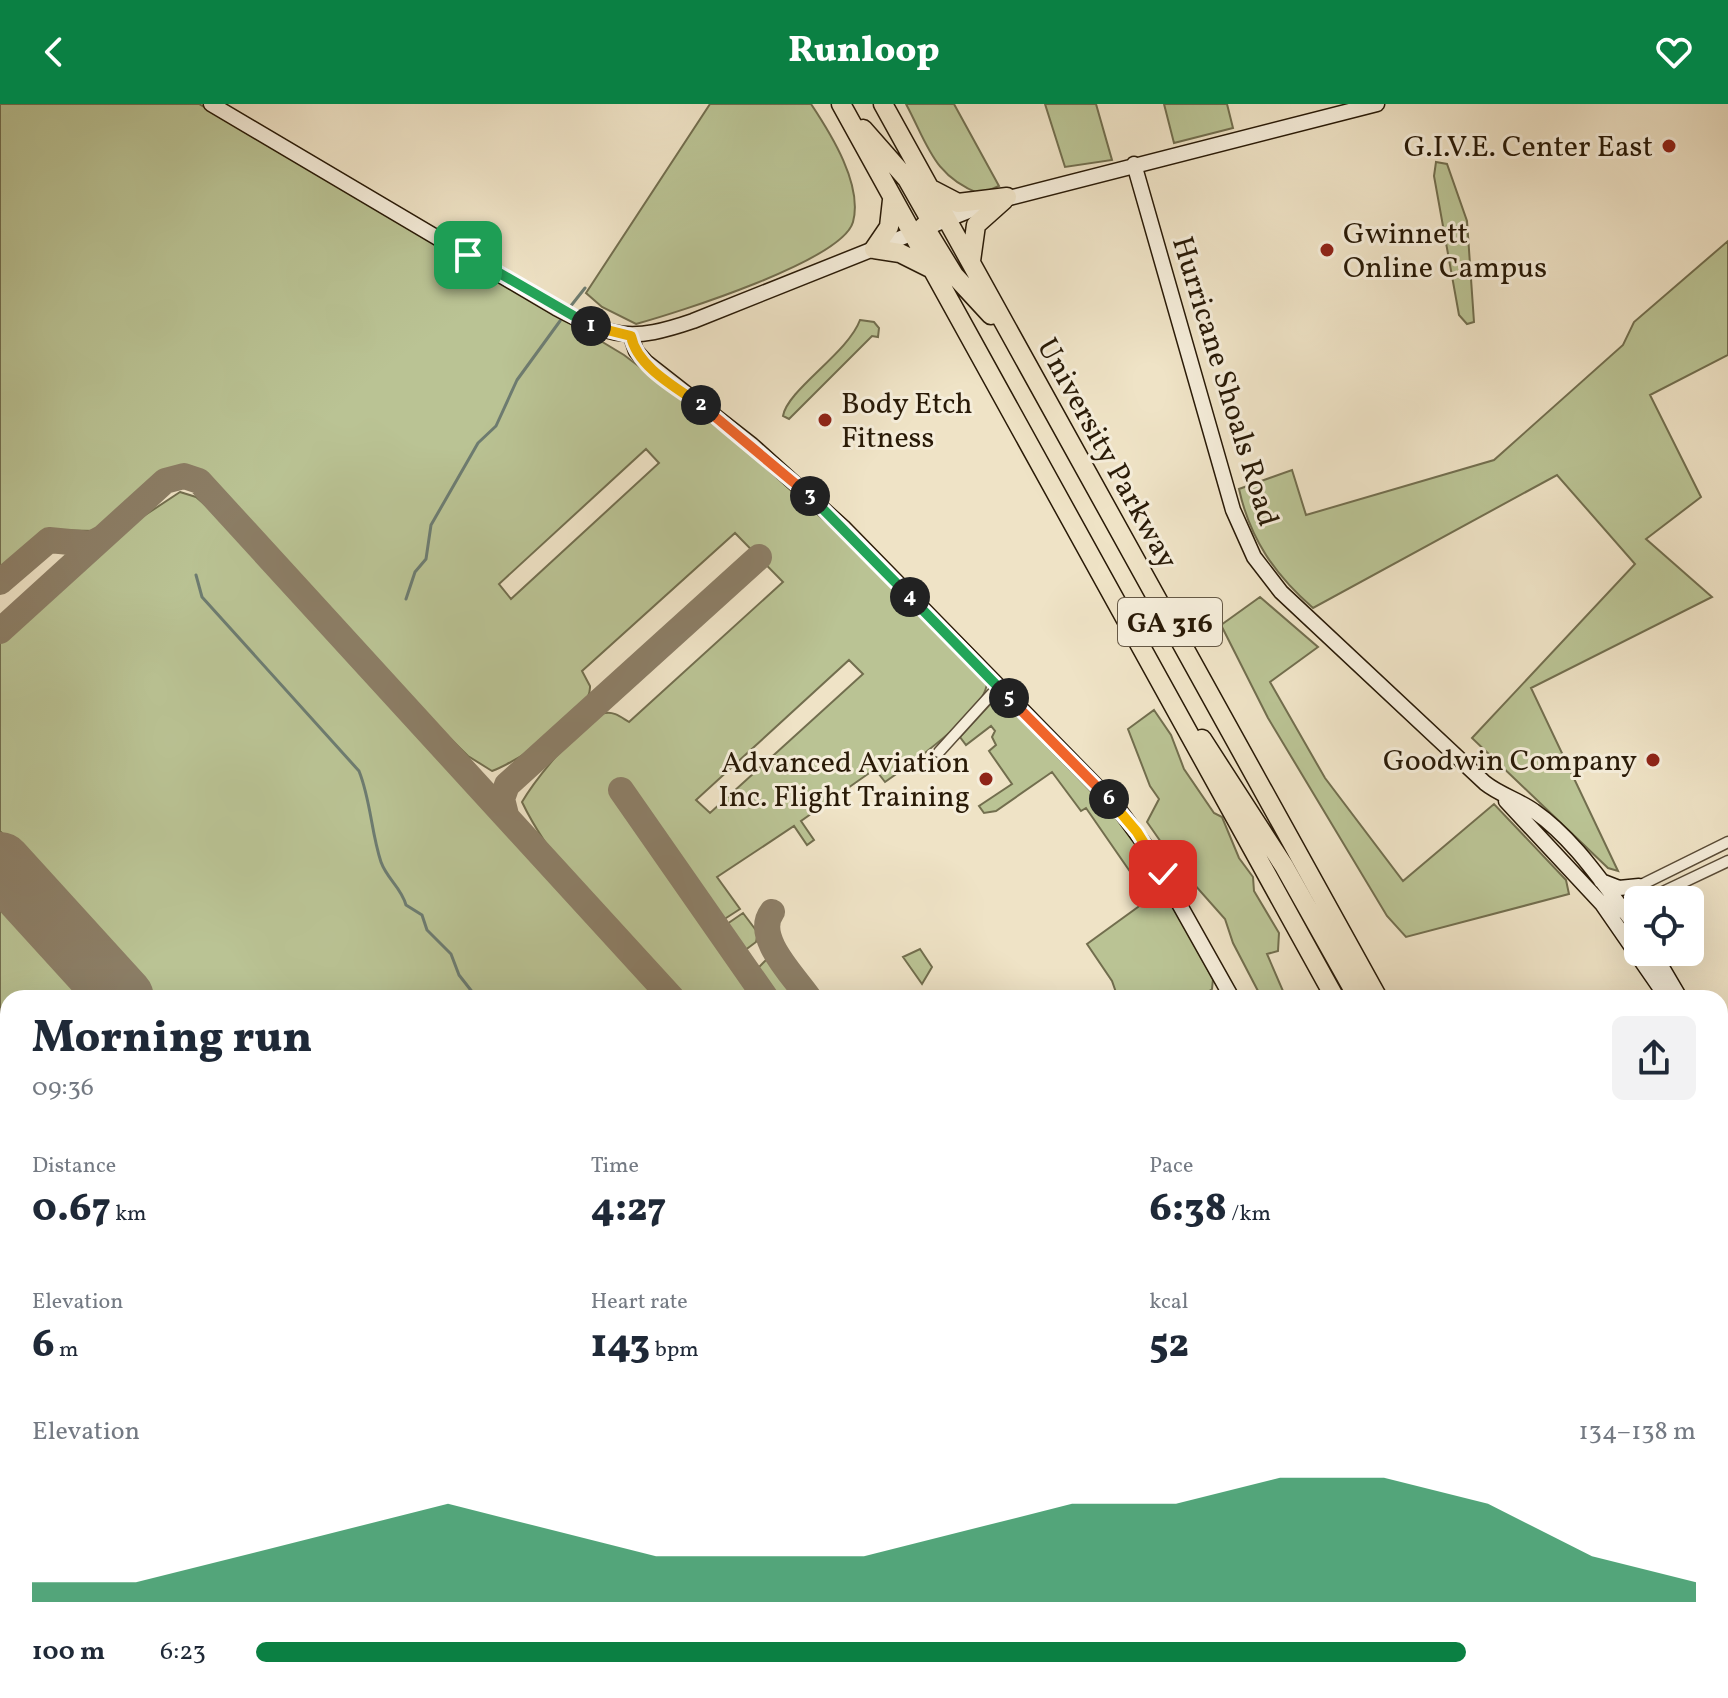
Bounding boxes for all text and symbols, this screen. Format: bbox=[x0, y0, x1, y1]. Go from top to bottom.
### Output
text: Runloop bbox=[788, 27, 940, 77]
icon: back bbox=[32, 30, 76, 74]
icon: heart bbox=[1652, 30, 1696, 74]
place label: G.I.V.E. Center East bbox=[1404, 127, 1653, 169]
marker: G.I.V.E. Center East bbox=[1660, 137, 1678, 155]
place label: Gwinnett Online Campus bbox=[1343, 214, 1547, 290]
pin bbox=[434, 221, 502, 289]
street label: Hurricane Shoals Road bbox=[1160, 231, 1288, 532]
icon: arrive bbox=[446, 233, 490, 277]
marker: Gwinnett Online Campus bbox=[1318, 241, 1336, 259]
pin: 1 bbox=[571, 306, 611, 346]
text: 1 bbox=[587, 310, 595, 341]
street label: University Parkway bbox=[1025, 331, 1187, 577]
place label: Body Etch Fitness bbox=[841, 384, 973, 460]
pin: 2 bbox=[681, 385, 721, 425]
text: 2 bbox=[695, 389, 707, 420]
marker: Body Etch Fitness bbox=[816, 411, 834, 429]
pin: 3 bbox=[790, 476, 830, 516]
text: 3 bbox=[804, 480, 816, 511]
pin: 4 bbox=[890, 577, 930, 617]
text: 4 bbox=[903, 581, 917, 612]
road number: GA 316 bbox=[1118, 598, 1222, 646]
pin: 5 bbox=[989, 678, 1029, 718]
text: 5 bbox=[1004, 682, 1014, 713]
place label: Goodwin Company bbox=[1383, 741, 1637, 783]
place label: Advanced Aviation Inc. Flight Training bbox=[718, 743, 970, 819]
marker: Goodwin Company bbox=[1644, 751, 1662, 769]
marker: Advanced Aviation Inc. Flight Training bbox=[977, 770, 995, 788]
pin: 6 bbox=[1089, 779, 1129, 819]
text: 6 bbox=[1103, 783, 1115, 814]
pin bbox=[1129, 840, 1197, 908]
icon: check bbox=[1141, 852, 1185, 896]
map controls bbox=[1624, 886, 1704, 966]
button: locate bbox=[1624, 886, 1704, 966]
text: Morning run bbox=[32, 1009, 312, 1070]
button: share bbox=[1612, 1016, 1696, 1100]
text: 09:36 bbox=[32, 1070, 94, 1106]
text: Distance bbox=[32, 1151, 116, 1182]
text: Time bbox=[591, 1151, 639, 1182]
text: Pace bbox=[1149, 1151, 1193, 1182]
text: 0.67 bbox=[32, 1182, 111, 1238]
text: 4:27 bbox=[591, 1182, 666, 1238]
text: 6:38 bbox=[1149, 1182, 1227, 1238]
text: km bbox=[111, 1199, 147, 1230]
text: /km bbox=[1227, 1199, 1271, 1230]
text: Elevation bbox=[32, 1287, 123, 1318]
text: Heart rate bbox=[591, 1287, 688, 1318]
text: kcal bbox=[1149, 1287, 1188, 1318]
text: 6 bbox=[32, 1318, 55, 1374]
text: 143 bbox=[591, 1318, 650, 1374]
text: 52 bbox=[1149, 1318, 1189, 1374]
text: m bbox=[55, 1335, 79, 1366]
text: bpm bbox=[650, 1335, 699, 1366]
text: Elevation bbox=[32, 1414, 140, 1450]
text: 134–138 m bbox=[1579, 1414, 1696, 1450]
text: 100 m bbox=[32, 1634, 105, 1670]
text: 6:23 bbox=[160, 1634, 206, 1670]

